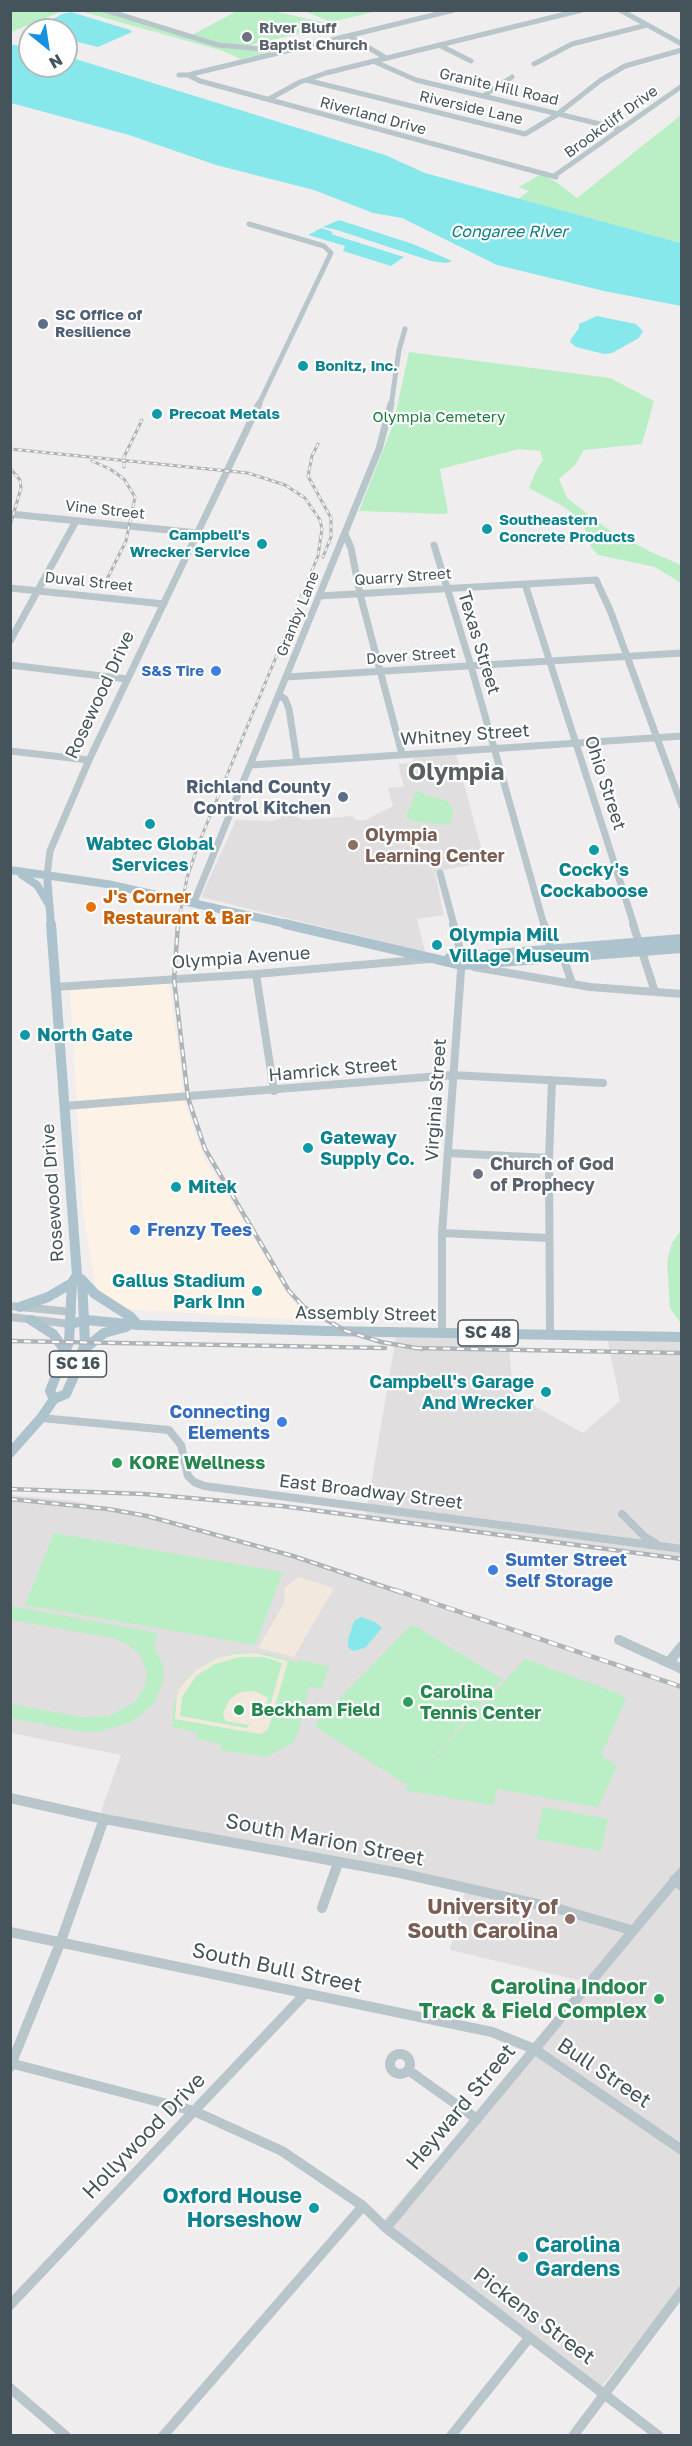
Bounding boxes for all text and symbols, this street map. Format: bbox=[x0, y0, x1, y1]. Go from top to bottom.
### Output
north arrow bbox=[18, 18, 78, 78]
place label: River Bluff Baptist Church bbox=[259, 19, 368, 54]
marker: River Bluff Baptist Church bbox=[240, 30, 254, 44]
text: N bbox=[46, 50, 66, 74]
street label: Granite Hill Road bbox=[438, 65, 560, 109]
street label: Brookcliff Drive bbox=[561, 82, 661, 162]
street label: Riverside Lane bbox=[418, 87, 524, 129]
street label: Riverland Drive bbox=[318, 93, 428, 139]
water label: Congaree River bbox=[450, 222, 568, 242]
place label: SC Office of Resilience bbox=[55, 306, 142, 341]
marker: SC Office of Resilience bbox=[36, 317, 50, 331]
place label: Bonitz, Inc. bbox=[315, 357, 398, 375]
marker: Bonitz, Inc. bbox=[296, 359, 310, 373]
place label: Precoat Metals bbox=[169, 405, 280, 423]
marker: Precoat Metals bbox=[150, 407, 164, 421]
park label: Olympia Cemetery bbox=[372, 408, 506, 426]
street label: Vine Street bbox=[64, 497, 146, 523]
place label: Southeastern Concrete Products bbox=[499, 511, 635, 546]
marker: Southeastern Concrete Products bbox=[480, 522, 494, 536]
place label: Campbell's Wrecker Service bbox=[130, 526, 250, 561]
marker: Campbell's Wrecker Service bbox=[255, 537, 269, 551]
street label: Quarry Street bbox=[354, 565, 452, 589]
street label: Duval Street bbox=[44, 568, 134, 596]
street label: Granby Lane bbox=[273, 569, 323, 659]
street label: Texas Street bbox=[453, 589, 505, 697]
street label: Rosewood Drive bbox=[61, 628, 139, 762]
street label: Dover Street bbox=[365, 644, 457, 668]
place label: S&S Tire bbox=[141, 662, 204, 680]
marker: S&S Tire bbox=[209, 664, 223, 678]
street label: Whitney Street bbox=[400, 720, 530, 750]
street label: Ohio Street bbox=[580, 733, 630, 833]
district label: Olympia bbox=[408, 758, 504, 786]
place label: Richland County Control Kitchen bbox=[186, 776, 331, 818]
marker: Richland County Control Kitchen bbox=[336, 790, 350, 804]
marker: Wabtec Global Services bbox=[143, 817, 157, 831]
place label: Olympia Learning Center bbox=[365, 824, 505, 866]
place label: Wabtec Global Services bbox=[86, 833, 214, 876]
marker: Olympia Learning Center bbox=[346, 838, 360, 852]
marker: Cocky's Cockaboose bbox=[587, 843, 601, 857]
place label: Cocky's Cockaboose bbox=[540, 859, 648, 902]
place label: J's Corner Restaurant & Bar bbox=[103, 886, 251, 928]
marker: J's Corner Restaurant & Bar bbox=[84, 900, 98, 914]
place label: Olympia Mill Village Museum bbox=[449, 924, 589, 966]
marker: Olympia Mill Village Museum bbox=[430, 938, 444, 952]
street label: Olympia Avenue bbox=[171, 942, 311, 974]
place label: North Gate bbox=[37, 1024, 133, 1046]
marker: North Gate bbox=[18, 1028, 32, 1042]
street label: Virginia Street bbox=[421, 1038, 451, 1162]
street label: Hamrick Street bbox=[268, 1054, 398, 1086]
street label: Rosewood Drive bbox=[37, 1123, 69, 1263]
place label: Gateway Supply Co. bbox=[320, 1127, 415, 1170]
marker: Gateway Supply Co. bbox=[301, 1141, 315, 1155]
place label: Church of God of Prophecy bbox=[490, 1153, 614, 1196]
marker: Church of God of Prophecy bbox=[471, 1167, 485, 1181]
place label: Mitek bbox=[188, 1176, 237, 1198]
marker: Mitek bbox=[169, 1180, 183, 1194]
place label: Frenzy Tees bbox=[147, 1219, 252, 1241]
marker: Frenzy Tees bbox=[128, 1223, 142, 1237]
place label: Gallus Stadium Park Inn bbox=[112, 1270, 245, 1312]
marker: Gallus Stadium Park Inn bbox=[250, 1284, 264, 1298]
street label: Assembly Street bbox=[295, 1302, 437, 1326]
road number: SC 48 bbox=[458, 1320, 518, 1346]
road number: SC 16 bbox=[50, 1351, 106, 1377]
place label: Campbell's Garage And Wrecker bbox=[369, 1371, 534, 1414]
marker: Campbell's Garage And Wrecker bbox=[539, 1385, 553, 1399]
place label: Connecting Elements bbox=[170, 1401, 270, 1444]
marker: Connecting Elements bbox=[275, 1415, 289, 1429]
place label: KORE Wellness bbox=[129, 1452, 265, 1474]
marker: KORE Wellness bbox=[110, 1456, 124, 1470]
street label: East Broadway Street bbox=[278, 1470, 464, 1514]
place label: Sumter Street Self Storage bbox=[505, 1549, 627, 1592]
marker: Sumter Street Self Storage bbox=[486, 1563, 500, 1577]
place label: Carolina Tennis Center bbox=[420, 1681, 541, 1724]
marker: Carolina Tennis Center bbox=[401, 1695, 415, 1709]
place label: Beckham Field bbox=[251, 1699, 380, 1721]
marker: Beckham Field bbox=[232, 1703, 246, 1717]
street label: South Marion Street bbox=[223, 1808, 427, 1872]
place label: University of South Carolina bbox=[407, 1894, 558, 1944]
marker: University of South Carolina bbox=[563, 1912, 577, 1926]
street label: South Bull Street bbox=[190, 1938, 364, 1998]
place label: Carolina Indoor Track & Field Complex bbox=[419, 1974, 647, 2024]
marker: Carolina Indoor Track & Field Complex bbox=[652, 1992, 666, 2006]
street label: Bull Street bbox=[552, 2032, 656, 2114]
street label: Heyward Street bbox=[401, 2039, 521, 2175]
street label: Hollywood Drive bbox=[77, 2068, 211, 2204]
place label: Oxford House Horseshow bbox=[162, 2183, 302, 2233]
marker: Oxford House Horseshow bbox=[307, 2201, 321, 2215]
place label: Carolina Gardens bbox=[535, 2232, 620, 2282]
marker: Carolina Gardens bbox=[516, 2250, 530, 2264]
street label: Pickens Street bbox=[468, 2262, 600, 2370]

